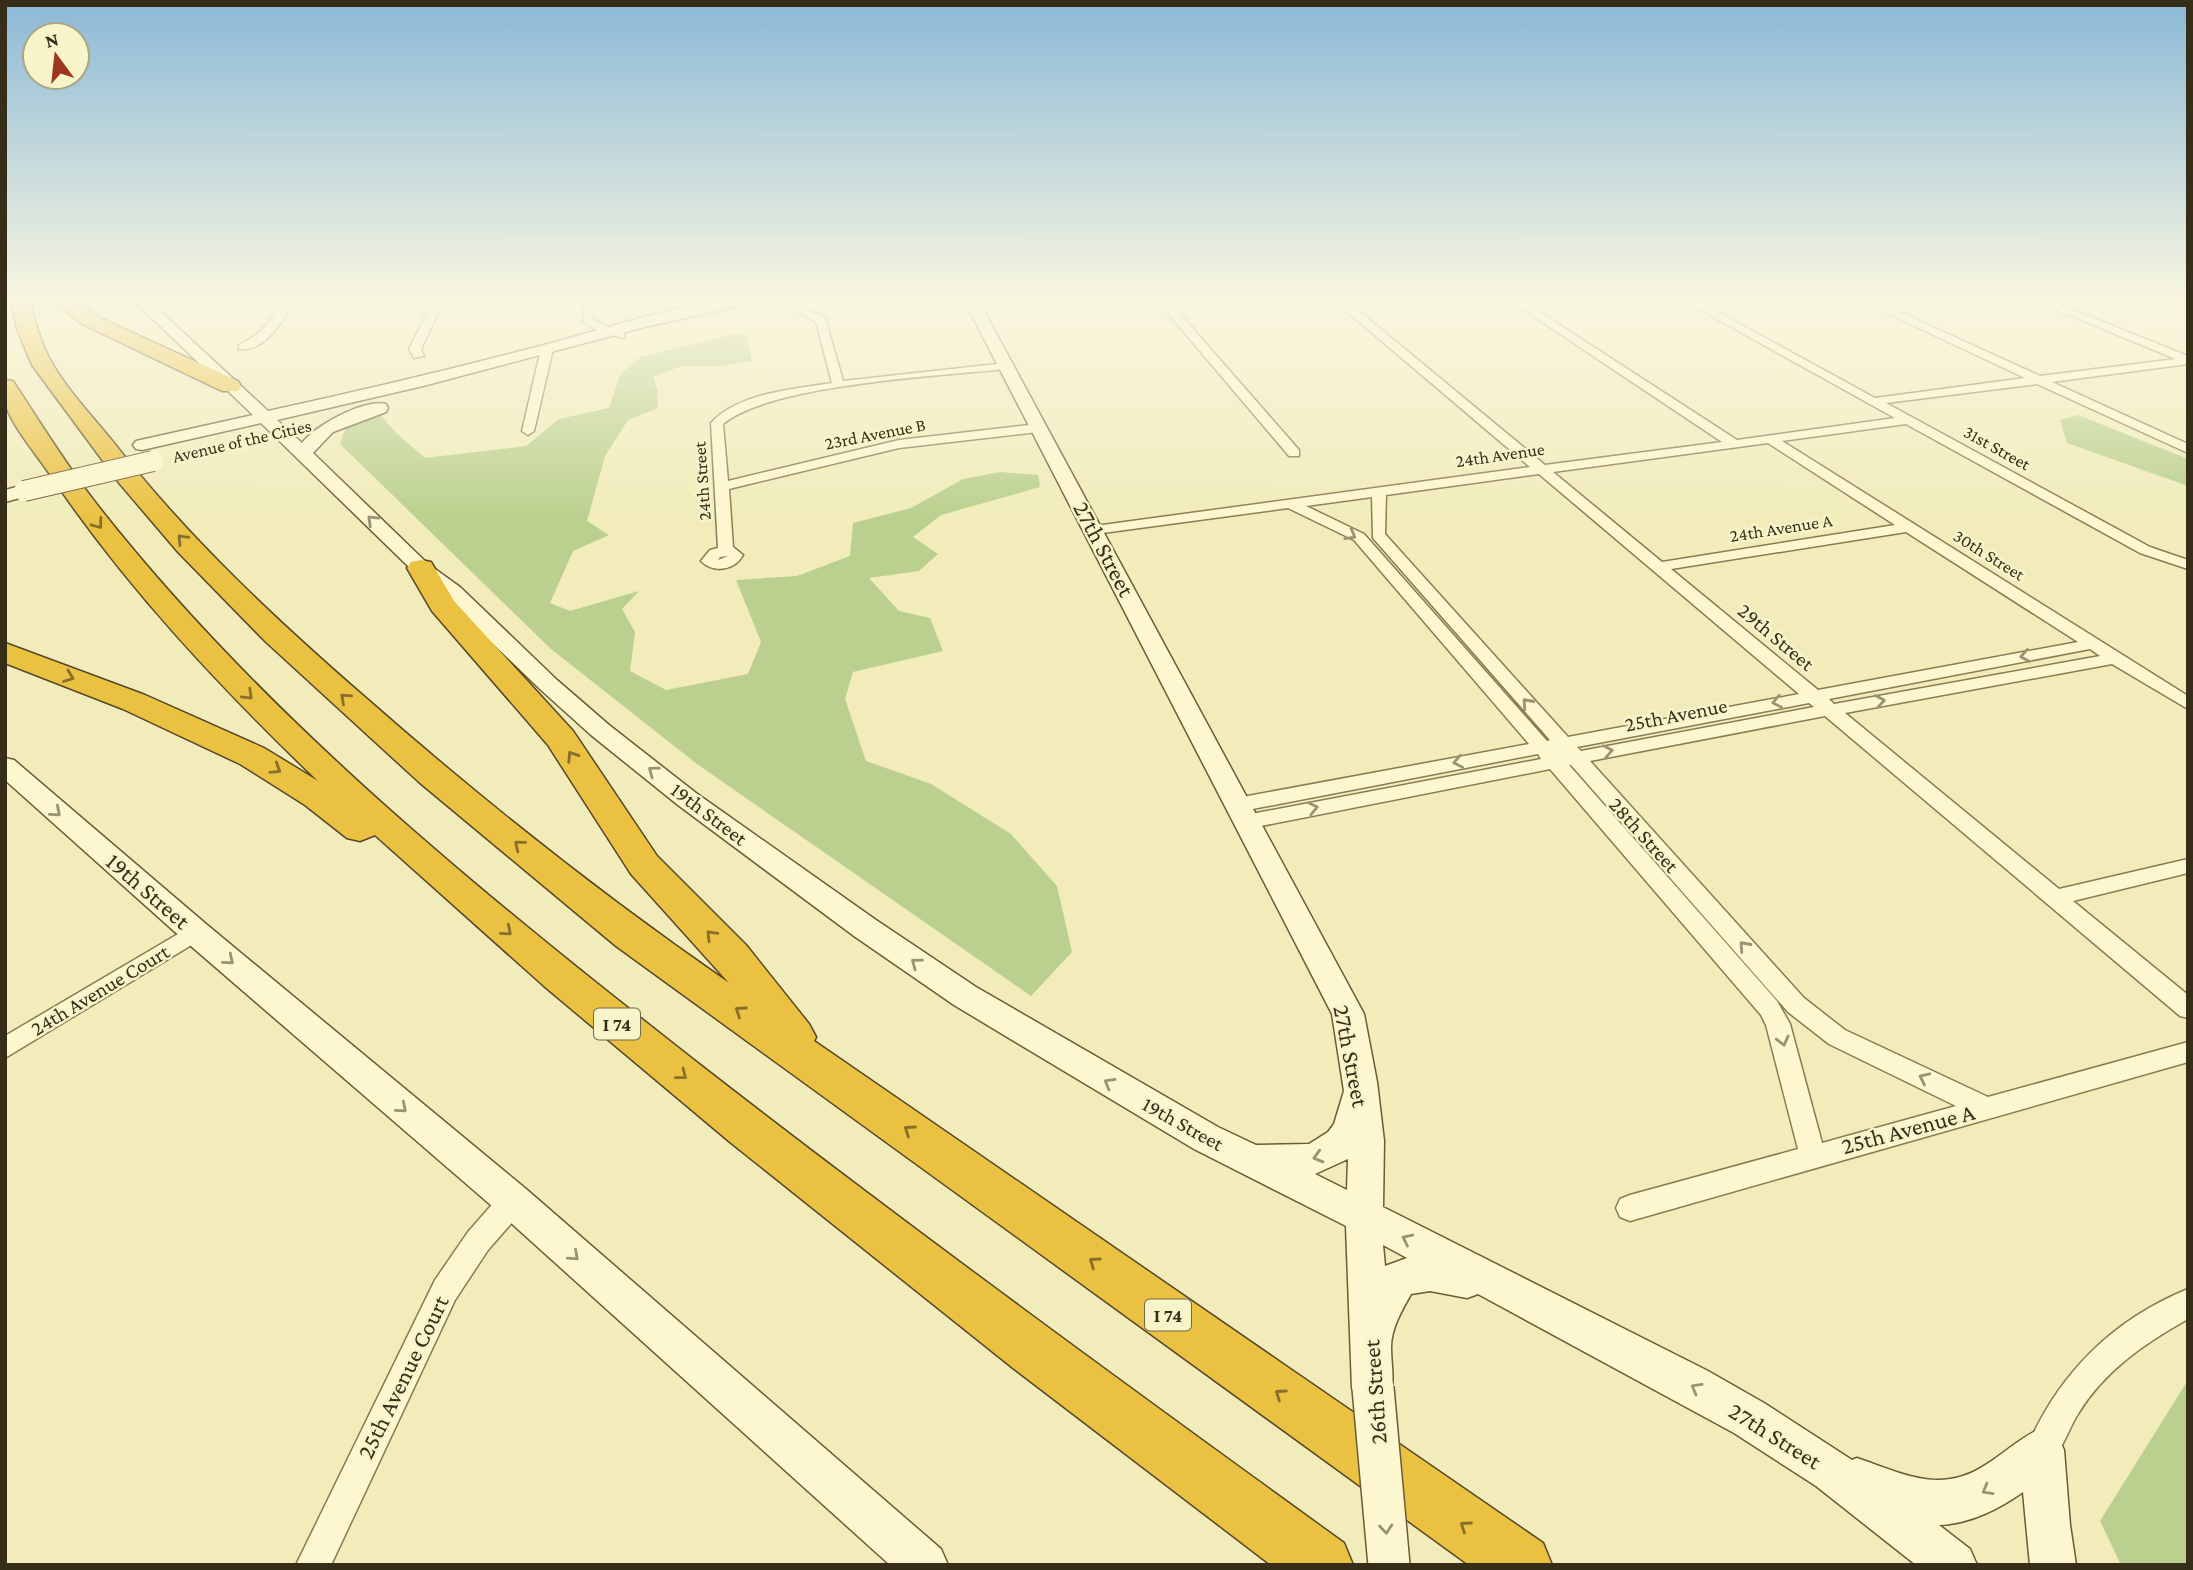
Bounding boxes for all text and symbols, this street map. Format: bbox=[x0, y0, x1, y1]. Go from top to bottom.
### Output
north arrow bbox=[21, 21, 91, 91]
text: N bbox=[43, 28, 61, 52]
street label: 23rd Avenue B bbox=[823, 414, 927, 454]
street label: Avenue of the Cities bbox=[171, 415, 313, 467]
street label: 31st Street bbox=[1960, 422, 2035, 475]
street label: 24th Avenue bbox=[1454, 439, 1546, 471]
street label: 24th Street bbox=[689, 440, 715, 521]
street label: 27th Street bbox=[1068, 497, 1141, 602]
street label: 24th Avenue A bbox=[1728, 510, 1834, 546]
one-way arrow bbox=[90, 516, 103, 529]
one-way arrow bbox=[367, 516, 380, 529]
street label: 30th Street bbox=[1950, 525, 2029, 585]
one-way arrow bbox=[1344, 526, 1357, 539]
one-way arrow bbox=[178, 534, 191, 547]
street label: 29th Street bbox=[1733, 598, 1820, 676]
one-way arrow bbox=[2019, 648, 2031, 663]
one-way arrow bbox=[62, 668, 74, 682]
one-way arrow bbox=[240, 686, 253, 699]
street label: 25th Avenue bbox=[1623, 693, 1729, 737]
one-way arrow bbox=[1772, 693, 1784, 708]
one-way arrow bbox=[340, 694, 353, 706]
one-way arrow bbox=[1874, 694, 1886, 709]
one-way arrow bbox=[1523, 698, 1535, 711]
one-way arrow bbox=[1602, 744, 1614, 759]
one-way arrow bbox=[568, 751, 581, 764]
one-way arrow bbox=[1452, 754, 1464, 769]
one-way arrow bbox=[269, 761, 282, 774]
one-way arrow bbox=[648, 766, 661, 779]
street label: 19th Street bbox=[666, 778, 753, 851]
street label: 28th Street bbox=[1604, 793, 1685, 878]
one-way arrow bbox=[1307, 802, 1319, 817]
one-way arrow bbox=[48, 804, 61, 816]
one-way arrow bbox=[514, 841, 527, 853]
street label: 19th Street bbox=[101, 847, 196, 935]
one-way arrow bbox=[499, 922, 511, 935]
one-way arrow bbox=[707, 930, 720, 943]
street label: 24th Avenue Court bbox=[27, 939, 174, 1041]
one-way arrow bbox=[1740, 941, 1752, 954]
one-way arrow bbox=[220, 952, 233, 964]
one-way arrow bbox=[911, 958, 924, 971]
street label: 27th Street bbox=[1328, 1002, 1375, 1110]
one-way arrow bbox=[734, 1006, 747, 1019]
road number: I 74 bbox=[594, 1008, 640, 1040]
one-way arrow bbox=[1774, 1035, 1789, 1047]
one-way arrow bbox=[674, 1067, 687, 1080]
one-way arrow bbox=[1919, 1073, 1932, 1087]
one-way arrow bbox=[1104, 1078, 1116, 1091]
street label: 19th Street bbox=[1138, 1092, 1229, 1157]
street label: 25th Avenue A bbox=[1838, 1098, 1978, 1159]
one-way arrow bbox=[393, 1100, 406, 1112]
one-way arrow bbox=[904, 1126, 917, 1139]
one-way arrow bbox=[1312, 1148, 1324, 1163]
one-way arrow bbox=[1402, 1233, 1414, 1247]
one-way arrow bbox=[566, 1248, 579, 1260]
one-way arrow bbox=[1089, 1258, 1102, 1270]
street label: 25th Avenue Court bbox=[351, 1290, 454, 1463]
road number: I 74 bbox=[1145, 1300, 1191, 1330]
street label: 26th Street bbox=[1357, 1338, 1392, 1445]
one-way arrow bbox=[1691, 1383, 1704, 1396]
one-way arrow bbox=[1275, 1390, 1288, 1402]
street label: 27th Street bbox=[1724, 1397, 1827, 1475]
one-way arrow bbox=[1982, 1481, 1995, 1494]
one-way arrow bbox=[1460, 1522, 1473, 1534]
one-way arrow bbox=[1378, 1524, 1393, 1535]

